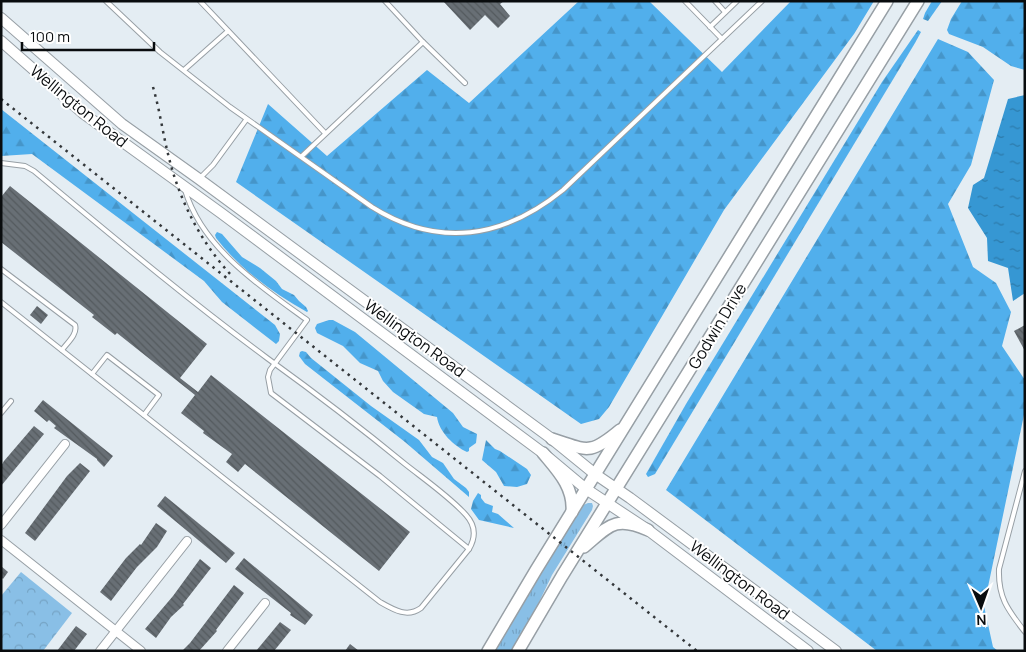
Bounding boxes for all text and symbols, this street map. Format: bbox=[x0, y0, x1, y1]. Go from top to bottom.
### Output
scale bar bbox=[22, 20, 155, 52]
text: 100 m bbox=[30, 26, 70, 47]
street label: Wellington Road bbox=[26, 60, 132, 152]
street label: Godwin Drive bbox=[683, 279, 751, 373]
street label: Wellington Road bbox=[360, 294, 470, 382]
street label: Wellington Road bbox=[686, 535, 794, 625]
north arrow bbox=[956, 582, 1006, 632]
text: N bbox=[976, 611, 987, 630]

